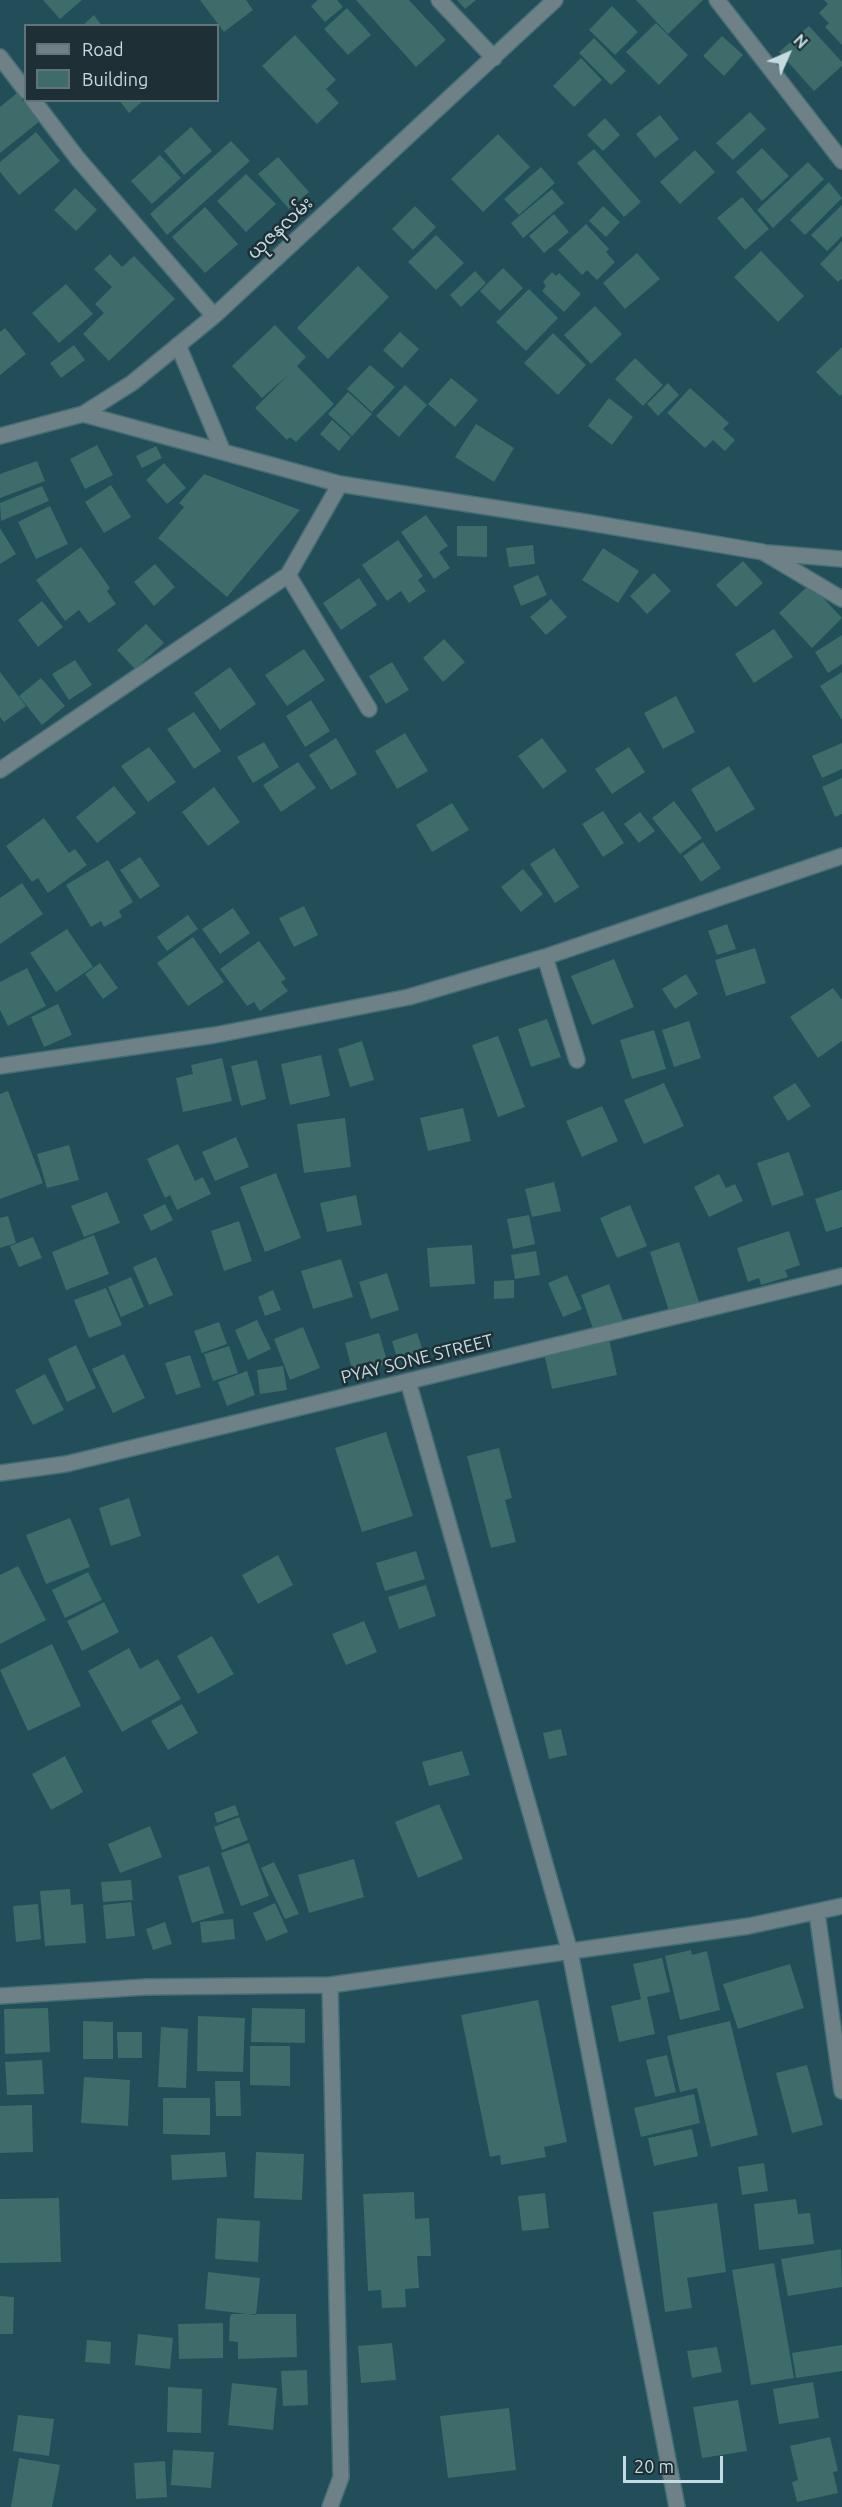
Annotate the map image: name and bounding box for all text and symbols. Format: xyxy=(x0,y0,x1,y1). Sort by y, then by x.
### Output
legend xyxy=(24,24,219,102)
north arrow xyxy=(758,24,818,84)
text: N xyxy=(790,31,811,52)
text: Road xyxy=(82,39,124,59)
text: Building xyxy=(82,69,148,89)
street label: ယုဇနလမ်း xyxy=(243,192,317,264)
street label: PYAY SONE STREET xyxy=(339,1330,495,1388)
scale bar xyxy=(626,2444,726,2482)
text: 20 m xyxy=(634,2456,674,2476)

